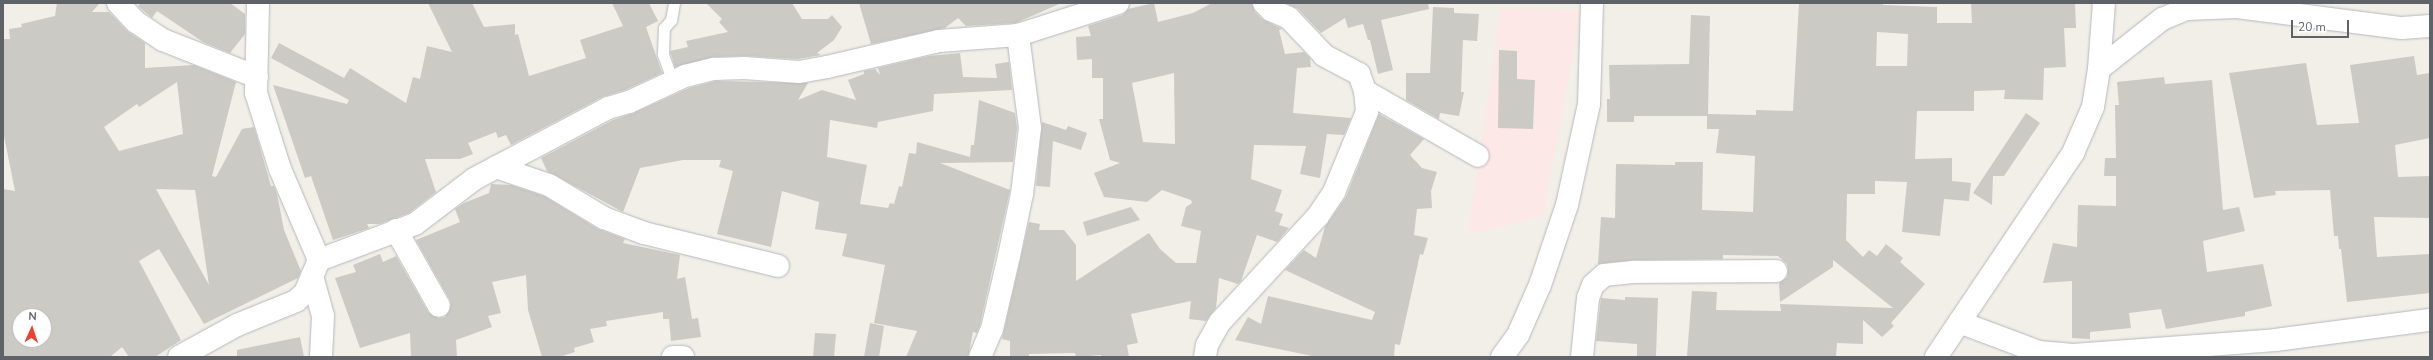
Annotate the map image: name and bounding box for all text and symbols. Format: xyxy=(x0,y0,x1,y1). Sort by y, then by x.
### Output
scale bar xyxy=(2293,12,2351,38)
text: 20 m xyxy=(2298,19,2326,35)
north arrow xyxy=(12,308,52,348)
text: N xyxy=(28,309,37,324)

